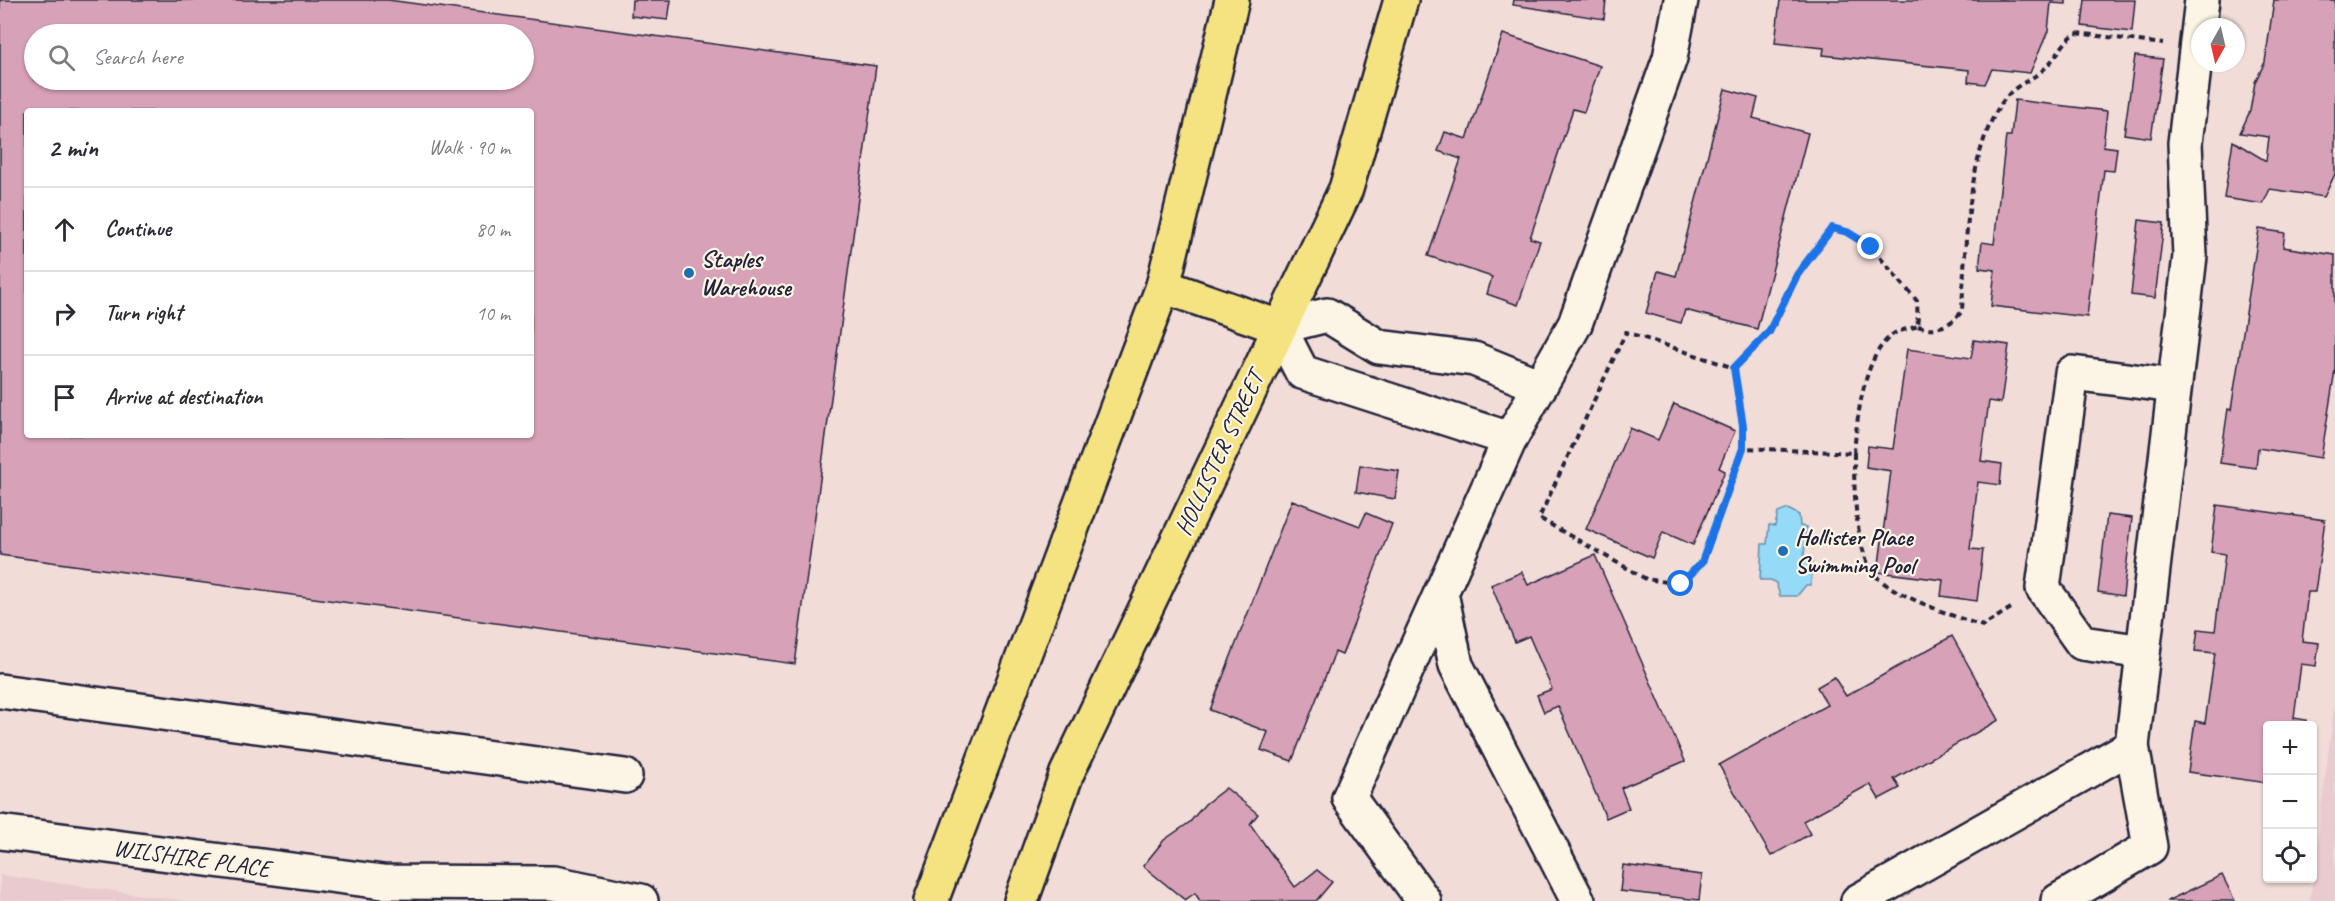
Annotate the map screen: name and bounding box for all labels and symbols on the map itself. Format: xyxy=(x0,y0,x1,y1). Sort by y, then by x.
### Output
north arrow xyxy=(2191,18,2245,72)
route end xyxy=(1857,233,1883,259)
place label: Staples Warehouse xyxy=(701,244,793,302)
marker: Staples Warehouse xyxy=(682,266,696,280)
street label: HOLLISTER STREET xyxy=(1168,361,1272,540)
place label: Hollister Place Swimming Pool xyxy=(1795,522,1919,580)
marker: Hollister Place Swimming Pool xyxy=(1776,544,1790,558)
route start xyxy=(1667,570,1693,596)
street label: WILSHIRE PLACE xyxy=(112,832,275,884)

